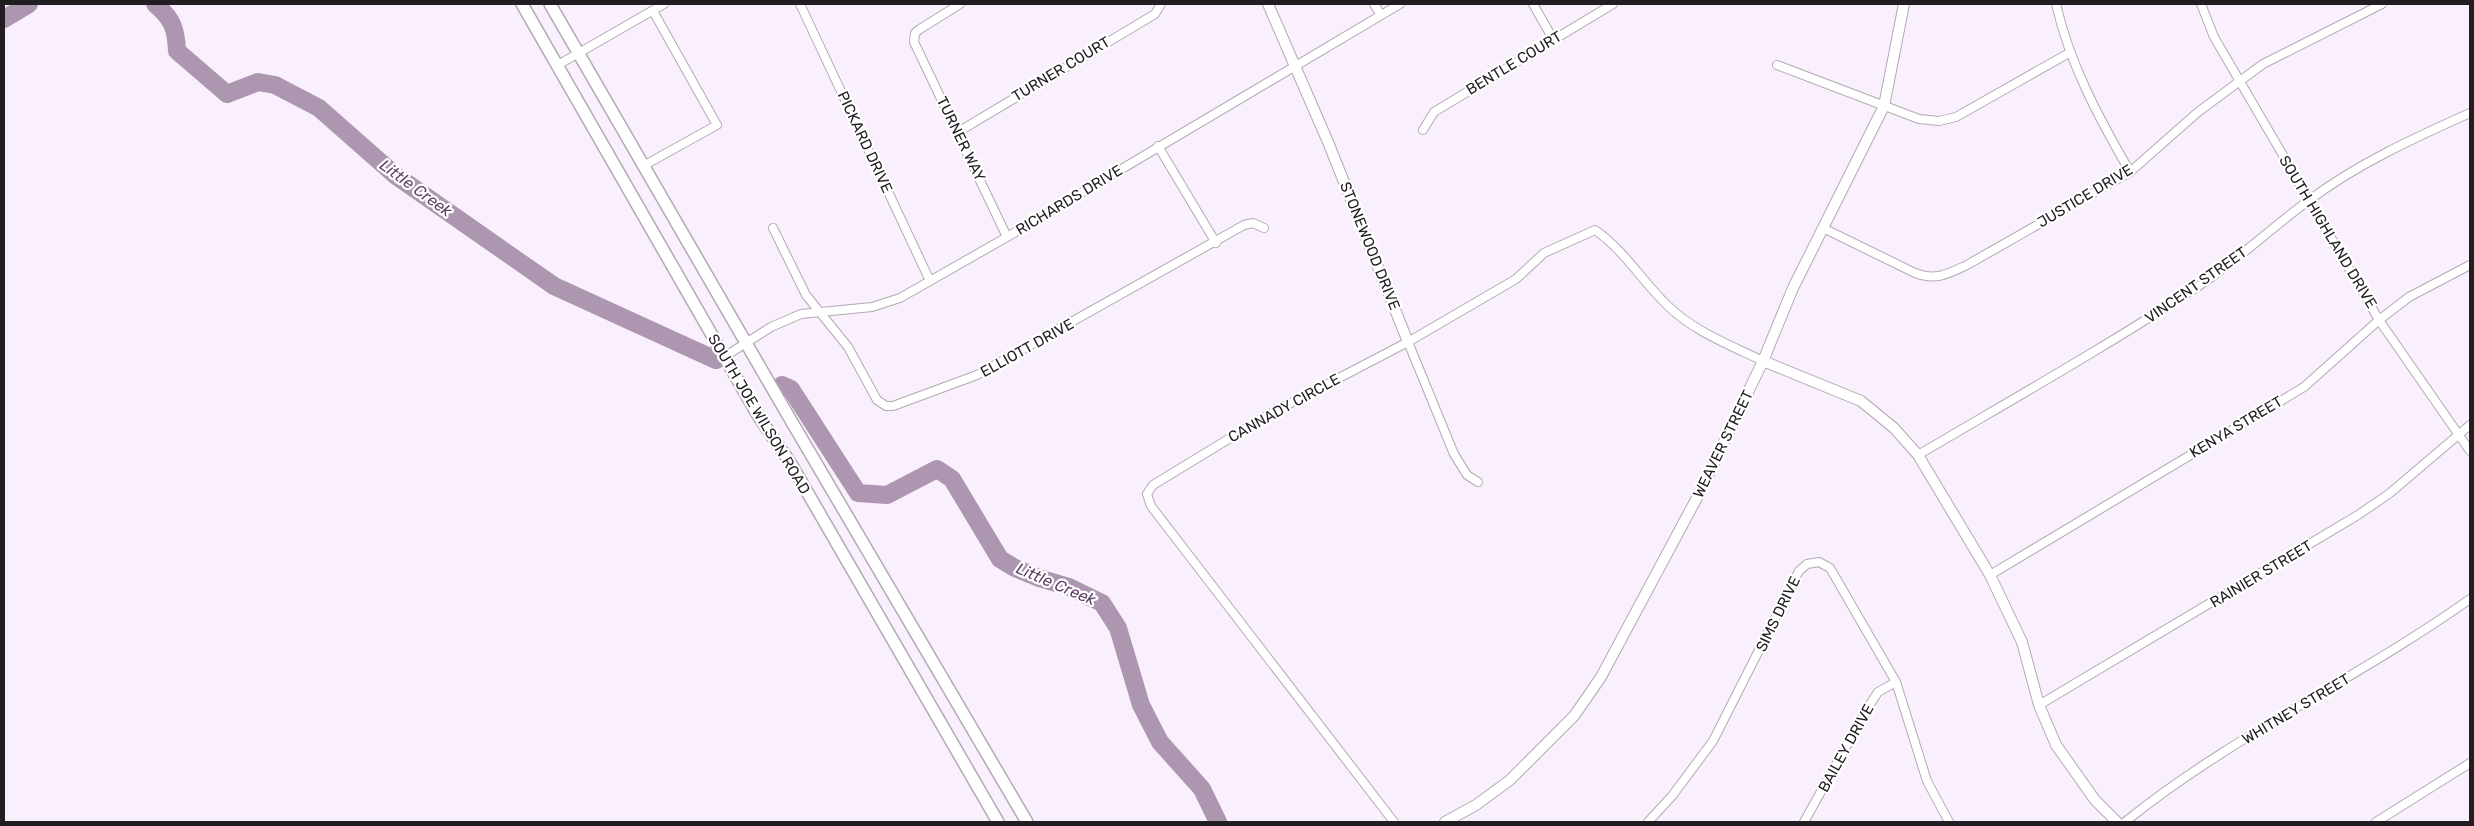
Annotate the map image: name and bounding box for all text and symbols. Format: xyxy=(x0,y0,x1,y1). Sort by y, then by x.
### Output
street label: BENTLE COURT xyxy=(1463,27,1565,99)
street label: TURNER COURT xyxy=(1009,33,1114,105)
street label: PICKARD DRIVE xyxy=(834,88,896,196)
street label: TURNER WAY xyxy=(933,94,989,185)
street label: SOUTH HIGHLAND DRIVE xyxy=(2275,152,2381,312)
water label: Little Creek xyxy=(376,155,456,221)
street label: JUSTICE DRIVE xyxy=(2034,160,2136,232)
street label: RICHARDS DRIVE xyxy=(1012,161,1126,239)
street label: STONEWOOD DRIVE xyxy=(1336,179,1404,313)
street label: VINCENT STREET xyxy=(2142,243,2251,327)
street label: ELLIOTT DRIVE xyxy=(977,315,1077,381)
street label: SOUTH JOE WILSON ROAD xyxy=(704,331,814,497)
street label: CANNADY CIRCLE xyxy=(1225,370,1343,446)
street label: WEAVER STREET xyxy=(1689,387,1757,501)
street label: KENYA STREET xyxy=(2186,392,2286,462)
street label: RAINIER STREET xyxy=(2207,536,2315,612)
water label: Little Creek xyxy=(1013,559,1099,610)
street label: SIMS DRIVE xyxy=(1752,573,1804,655)
street label: WHITNEY STREET xyxy=(2239,670,2353,748)
street label: BAILEY DRIVE xyxy=(1814,701,1878,795)

